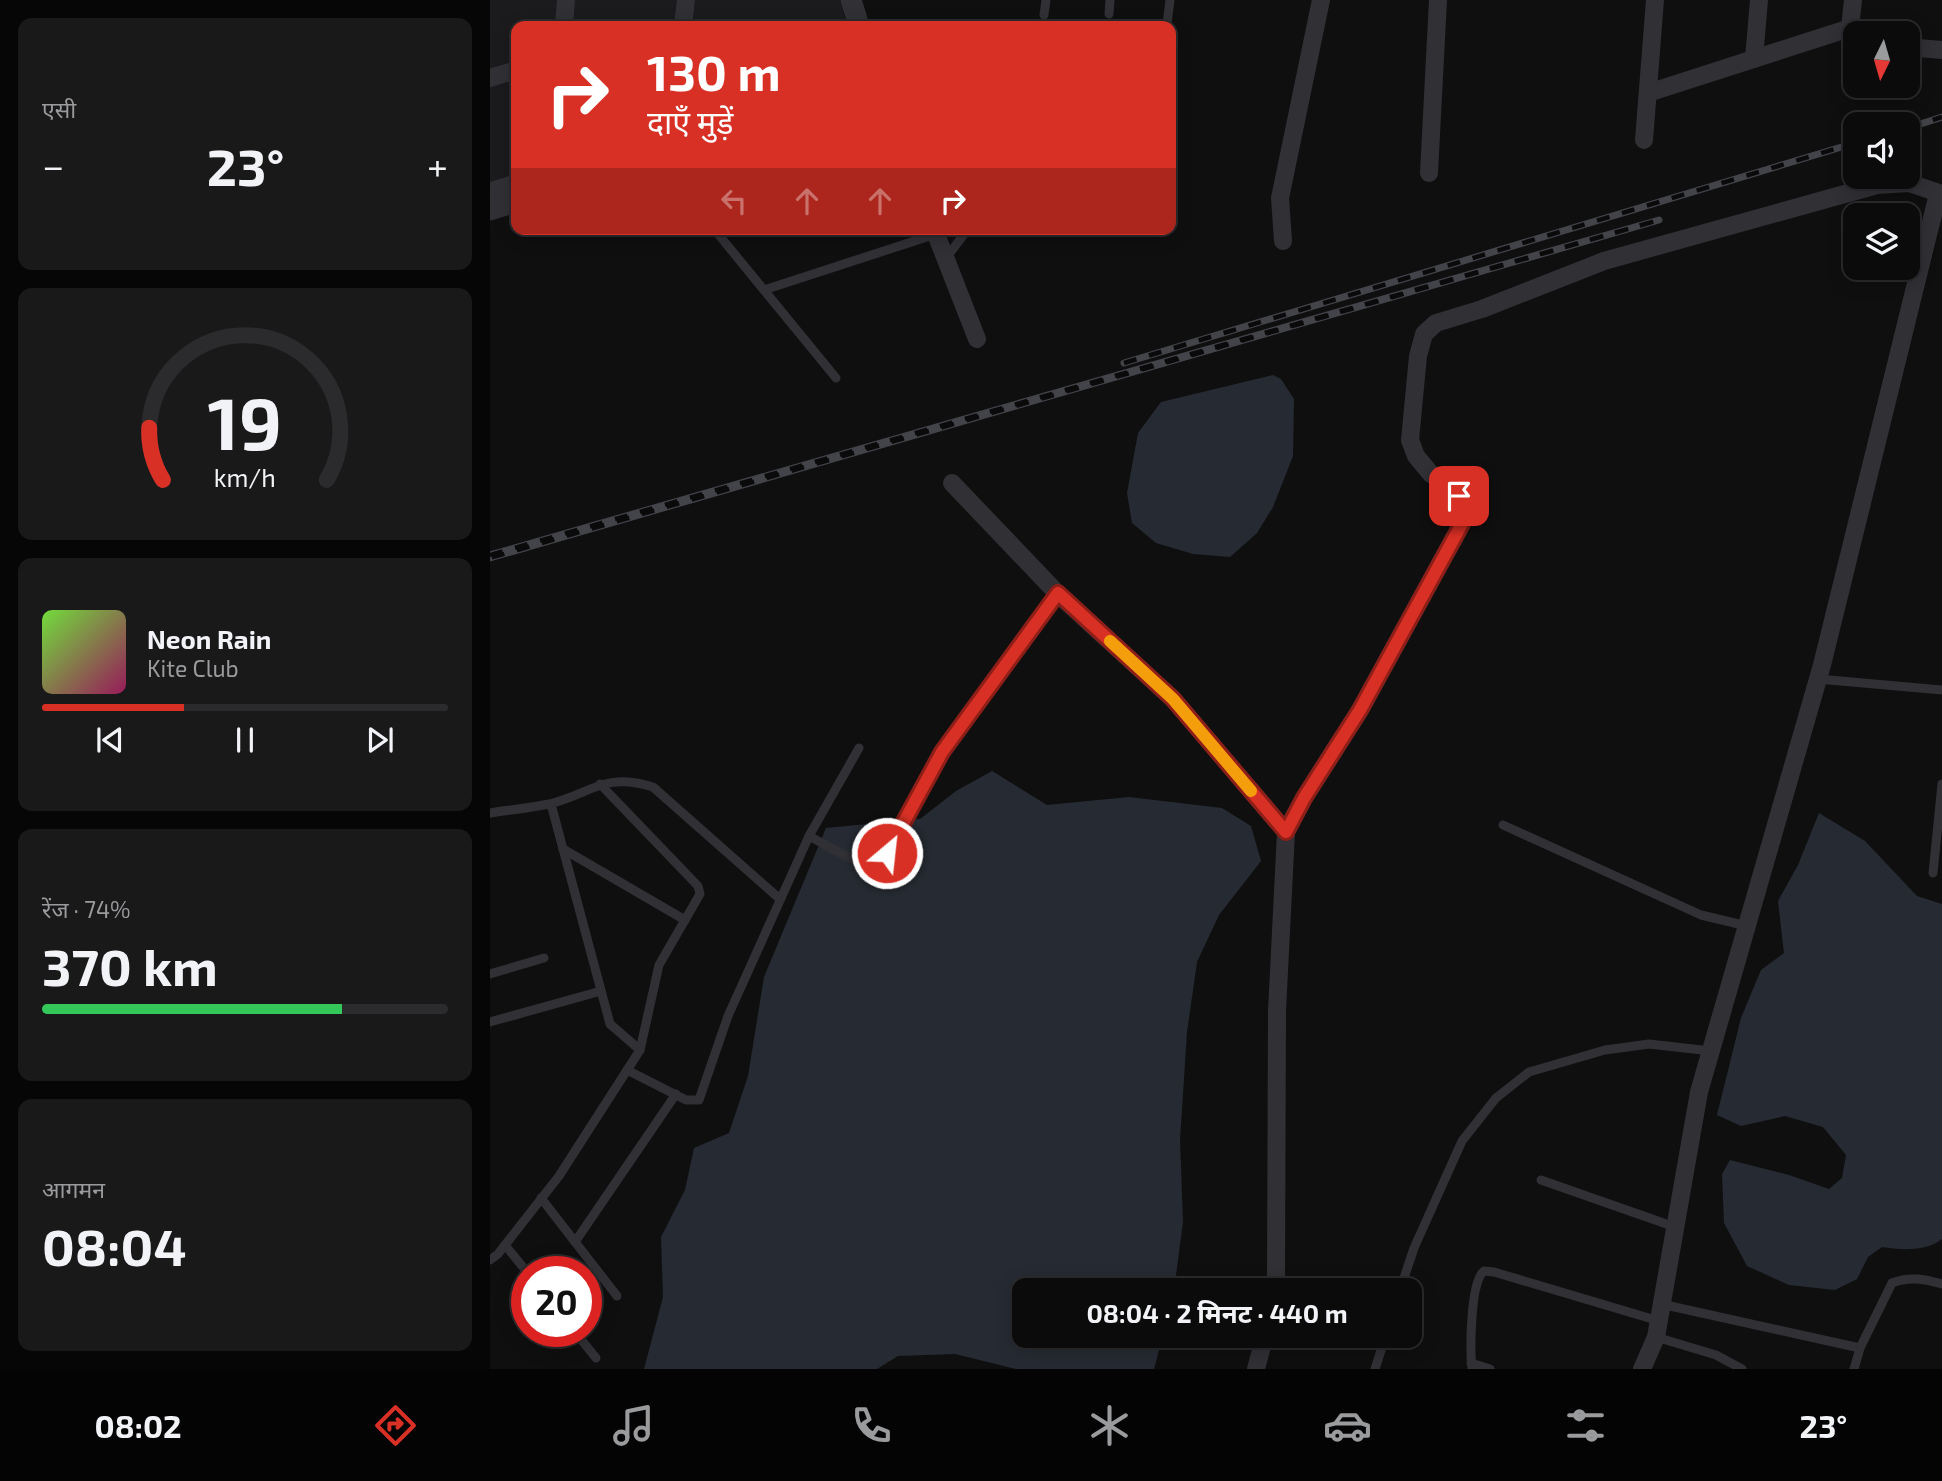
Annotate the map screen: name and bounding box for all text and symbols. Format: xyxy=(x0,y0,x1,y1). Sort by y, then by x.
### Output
north arrow xyxy=(1843,21,1920,98)
map controls xyxy=(1843,21,1920,280)
text: 130 m xyxy=(647,42,781,101)
icon: right xyxy=(532,49,623,140)
text: एसी xyxy=(42,95,76,123)
text: दाएँ मुड़ें xyxy=(647,102,733,140)
button: sound xyxy=(1843,112,1920,189)
text: 23° xyxy=(207,134,284,196)
text: − xyxy=(42,142,64,188)
text: + xyxy=(427,142,448,188)
icon: left xyxy=(715,182,753,220)
icon: ahead xyxy=(788,182,826,220)
icon: ahead xyxy=(861,182,899,220)
icon: right xyxy=(934,182,972,220)
button: layers xyxy=(1843,203,1920,280)
text: 19 xyxy=(208,378,282,466)
text: km/h xyxy=(214,462,276,492)
pin xyxy=(1429,466,1489,526)
icon: arrive xyxy=(1440,477,1478,515)
text: Neon Rain xyxy=(147,623,271,654)
text: Kite Club xyxy=(147,654,239,682)
icon: previous xyxy=(91,721,129,759)
icon: pause xyxy=(226,721,264,759)
icon: next xyxy=(361,721,399,759)
position arrow xyxy=(850,816,924,890)
text: रेंज · 74% xyxy=(42,895,131,923)
text: 370 km xyxy=(42,934,218,996)
text: आगमन xyxy=(42,1175,105,1203)
text: 08:04 xyxy=(42,1214,187,1276)
speed limit sign: 20 xyxy=(511,1256,602,1347)
text: 08:04 · 2 मिनट · 440 m xyxy=(1086,1297,1348,1328)
icon: directions xyxy=(371,1401,420,1450)
icon: music xyxy=(609,1401,658,1450)
icon: phone xyxy=(847,1401,896,1450)
icon: climate xyxy=(1085,1401,1134,1450)
icon: car xyxy=(1323,1401,1372,1450)
icon: filters xyxy=(1561,1401,1610,1450)
text: 08:02 xyxy=(95,1406,182,1444)
text: 23° xyxy=(1800,1406,1847,1444)

